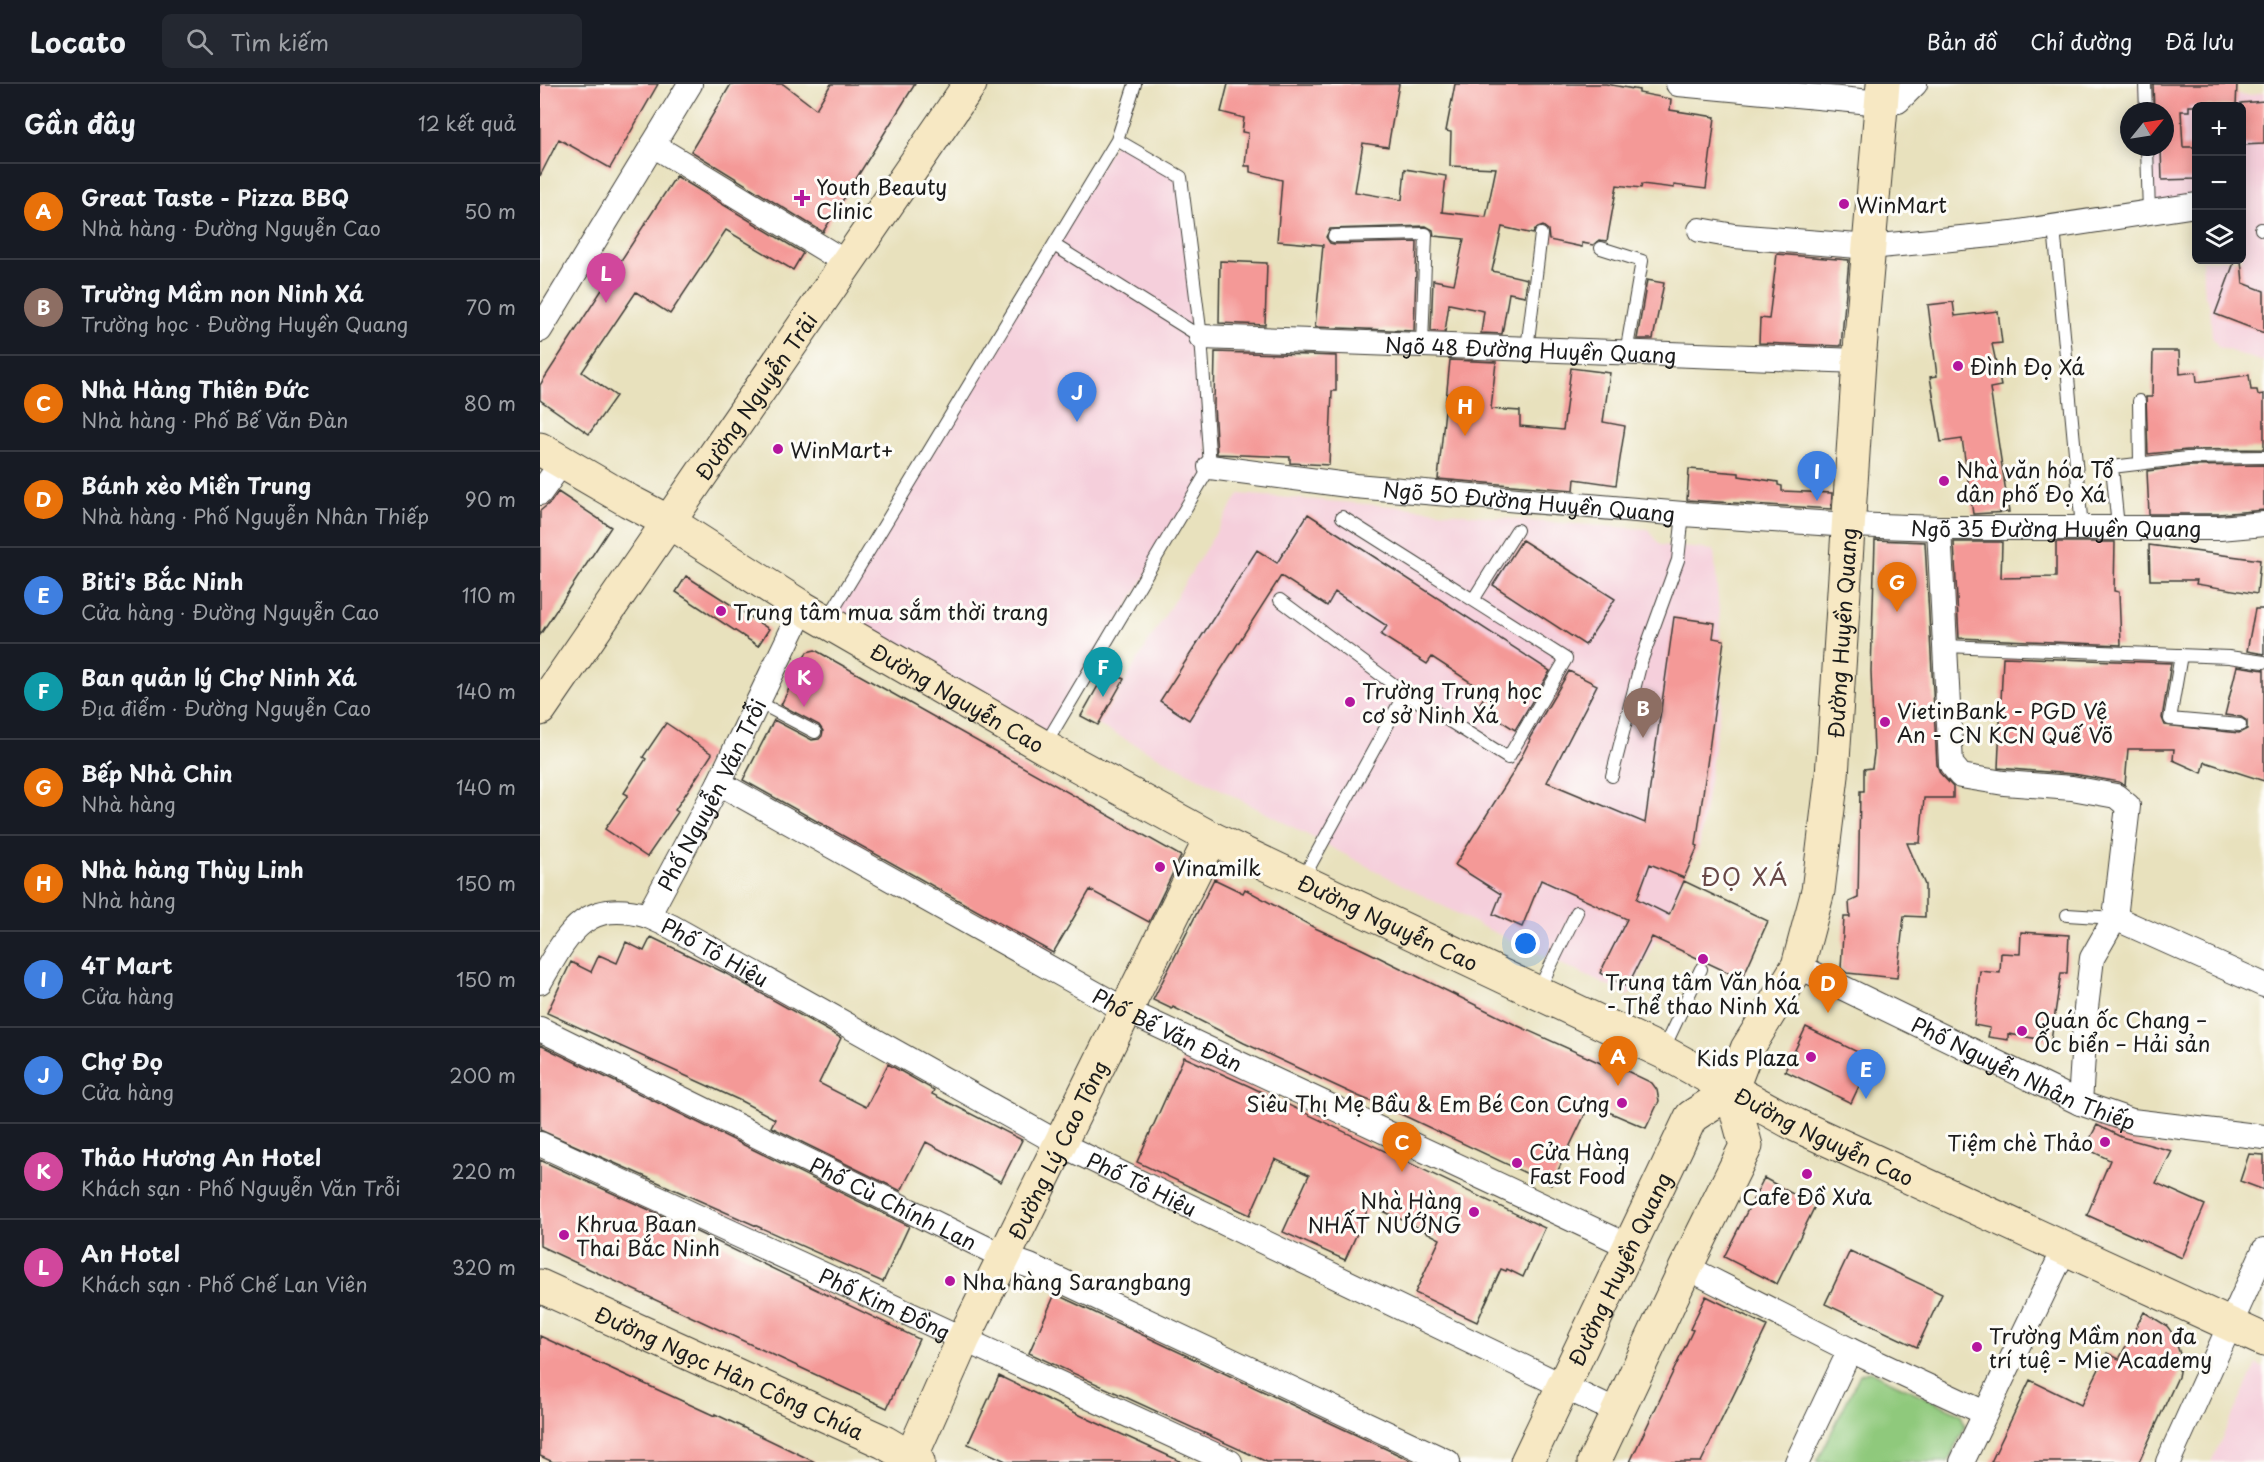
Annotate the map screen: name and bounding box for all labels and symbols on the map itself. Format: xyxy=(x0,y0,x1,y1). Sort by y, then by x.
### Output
north arrow xyxy=(2120,102,2174,156)
place label: Youth Beauty Clinic xyxy=(816,170,947,226)
place label: WinMart xyxy=(1856,188,1947,220)
marker: Youth Beauty Clinic xyxy=(793,189,811,207)
marker: WinMart xyxy=(1837,197,1851,211)
pin: L xyxy=(586,254,626,303)
street label: Đường Nguyễn Trãi xyxy=(686,306,824,486)
street label: Ngõ 48 Đường Huyền Quang xyxy=(1385,328,1677,370)
place label: Đình Đọ Xá xyxy=(1970,350,2085,382)
marker: Đình Đọ Xá xyxy=(1951,359,1965,373)
pin: J xyxy=(1058,372,1096,422)
pin: H xyxy=(1446,386,1484,436)
place label: WinMart+ xyxy=(790,433,894,465)
marker: WinMart+ xyxy=(771,442,785,456)
pin: I xyxy=(1798,452,1836,501)
place label: Nhà văn hóa Tổ dân phố Đọ Xá xyxy=(1956,453,2114,509)
street label: Ngõ 50 Đường Huyền Quang xyxy=(1382,472,1676,529)
marker: Nhà văn hóa Tổ dân phố Đọ Xá xyxy=(1937,474,1951,488)
street label: Ngõ 35 Đường Huyền Quang xyxy=(1910,511,2201,544)
street label: Đường Huyền Quang xyxy=(1818,526,1864,739)
pin: G xyxy=(1878,562,1916,612)
place label: Trung tâm mua sắm thời trang xyxy=(733,595,1048,627)
marker: Trung tâm mua sắm thời trang xyxy=(714,604,728,618)
street label: Đường Nguyễn Cao xyxy=(865,634,1051,760)
pin: F xyxy=(1084,648,1122,697)
pin: K xyxy=(784,658,824,707)
place label: Trường Trung học cơ sở Ninh Xá xyxy=(1362,674,1542,730)
pin: B xyxy=(1624,688,1662,738)
street label: Phố Nguyễn Văn Trỗi xyxy=(648,693,773,896)
place label: VietinBank - PGD Vệ An - CN KCN Quế Võ xyxy=(1897,694,2113,750)
marker: Trường Trung học cơ sở Ninh Xá xyxy=(1343,695,1357,709)
marker: VietinBank - PGD Vệ An - CN KCN Quế Võ xyxy=(1878,715,1892,729)
place label: Vinamilk xyxy=(1172,851,1261,883)
district label: ĐỌ XÁ xyxy=(1701,858,1789,894)
marker: Vinamilk xyxy=(1153,860,1167,874)
street label: Đường Nguyễn Cao xyxy=(1293,865,1484,978)
street label: Phố Tô Hiệu xyxy=(657,908,775,994)
your location xyxy=(1511,929,1540,958)
marker: Trung tâm Văn hóa - Thể thao Ninh Xá xyxy=(1696,952,1710,966)
pin: D xyxy=(1808,964,1848,1013)
place label: Trung tâm Văn hóa - Thể thao Ninh Xá xyxy=(1605,965,1801,1021)
street label: Phố Bế Văn Đàn xyxy=(1087,979,1248,1079)
place label: Quán ốc Chang – Ốc biển – Hải sản xyxy=(2034,1003,2210,1059)
street label: Phố Nguyễn Nhân Thiếp xyxy=(1906,1008,2140,1137)
marker: Quán ốc Chang – Ốc biển – Hải sản xyxy=(2015,1024,2029,1038)
pin: A xyxy=(1598,1036,1638,1086)
place label: Kids Plaza xyxy=(1696,1041,1800,1073)
marker: Kids Plaza xyxy=(1804,1050,1818,1064)
pin: E xyxy=(1846,1050,1886,1099)
street label: Đường Lý Cao Tông xyxy=(999,1054,1115,1245)
street label: Đường Nguyễn Cao xyxy=(1729,1078,1919,1193)
place label: Siêu Thị Mẹ Bầu & Em Bé Con Cưng xyxy=(1247,1087,1610,1119)
marker: Siêu Thị Mẹ Bầu & Em Bé Con Cưng xyxy=(1615,1096,1629,1110)
pin: C xyxy=(1382,1122,1422,1172)
place label: Tiệm chè Thảo xyxy=(1947,1126,2093,1158)
place label: Cửa Hàng Fast Food xyxy=(1529,1135,1630,1191)
marker: Tiệm chè Thảo xyxy=(2098,1135,2112,1149)
street label: Phố Tô Hiệu xyxy=(1082,1143,1202,1224)
street label: Phố Cù Chính Lan xyxy=(805,1148,983,1257)
marker: Cửa Hàng Fast Food xyxy=(1510,1156,1524,1170)
street label: Đường Huyền Quang xyxy=(1559,1166,1679,1371)
marker: Cafe Đồ Xưa xyxy=(1800,1167,1814,1181)
place label: Cafe Đồ Xưa xyxy=(1742,1180,1872,1212)
place label: Nhà Hàng NHẤT NƯỚNG xyxy=(1308,1184,1462,1240)
marker: Nhà Hàng NHẤT NƯỚNG xyxy=(1467,1205,1481,1219)
place label: Khrua Baan Thai Bắc Ninh xyxy=(576,1207,720,1263)
marker: Khrua Baan Thai Bắc Ninh xyxy=(557,1228,571,1242)
street label: Phố Kim Đồng xyxy=(814,1259,956,1347)
place label: Nha hàng Sarangbang xyxy=(962,1265,1191,1297)
marker: Nha hàng Sarangbang xyxy=(943,1274,957,1288)
street label: Đường Ngọc Hân Công Chúa xyxy=(590,1297,869,1447)
place label: Trường Mầm non đa trí tuệ - Mie Academy xyxy=(1989,1319,2212,1375)
marker: Trường Mầm non đa trí tuệ - Mie Academy xyxy=(1970,1340,1984,1354)

